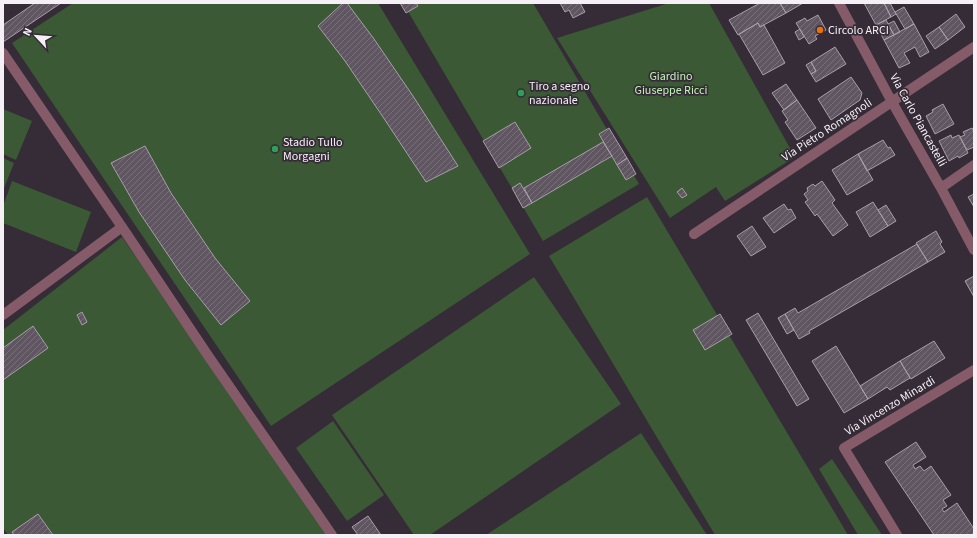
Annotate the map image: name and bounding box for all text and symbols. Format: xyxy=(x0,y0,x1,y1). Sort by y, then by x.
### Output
north arrow xyxy=(16,16,56,56)
place label: Circolo ARCI xyxy=(828,22,889,39)
text: N xyxy=(19,25,36,38)
marker: Circolo ARCI xyxy=(815,25,825,35)
park label: Giardino Giuseppe Ricci xyxy=(635,68,708,99)
street label: Via Carlo Piancastelli xyxy=(885,70,951,170)
place label: Tiro a segno nazionale xyxy=(529,78,590,109)
marker: Tiro a segno nazionale xyxy=(516,88,526,98)
street label: Via Pietro Romagnoli xyxy=(779,94,875,166)
place label: Stadio Tullo Morgagni xyxy=(283,134,343,165)
marker: Stadio Tullo Morgagni xyxy=(270,144,280,154)
street label: Via Vincenzo Minardi xyxy=(842,372,938,440)

